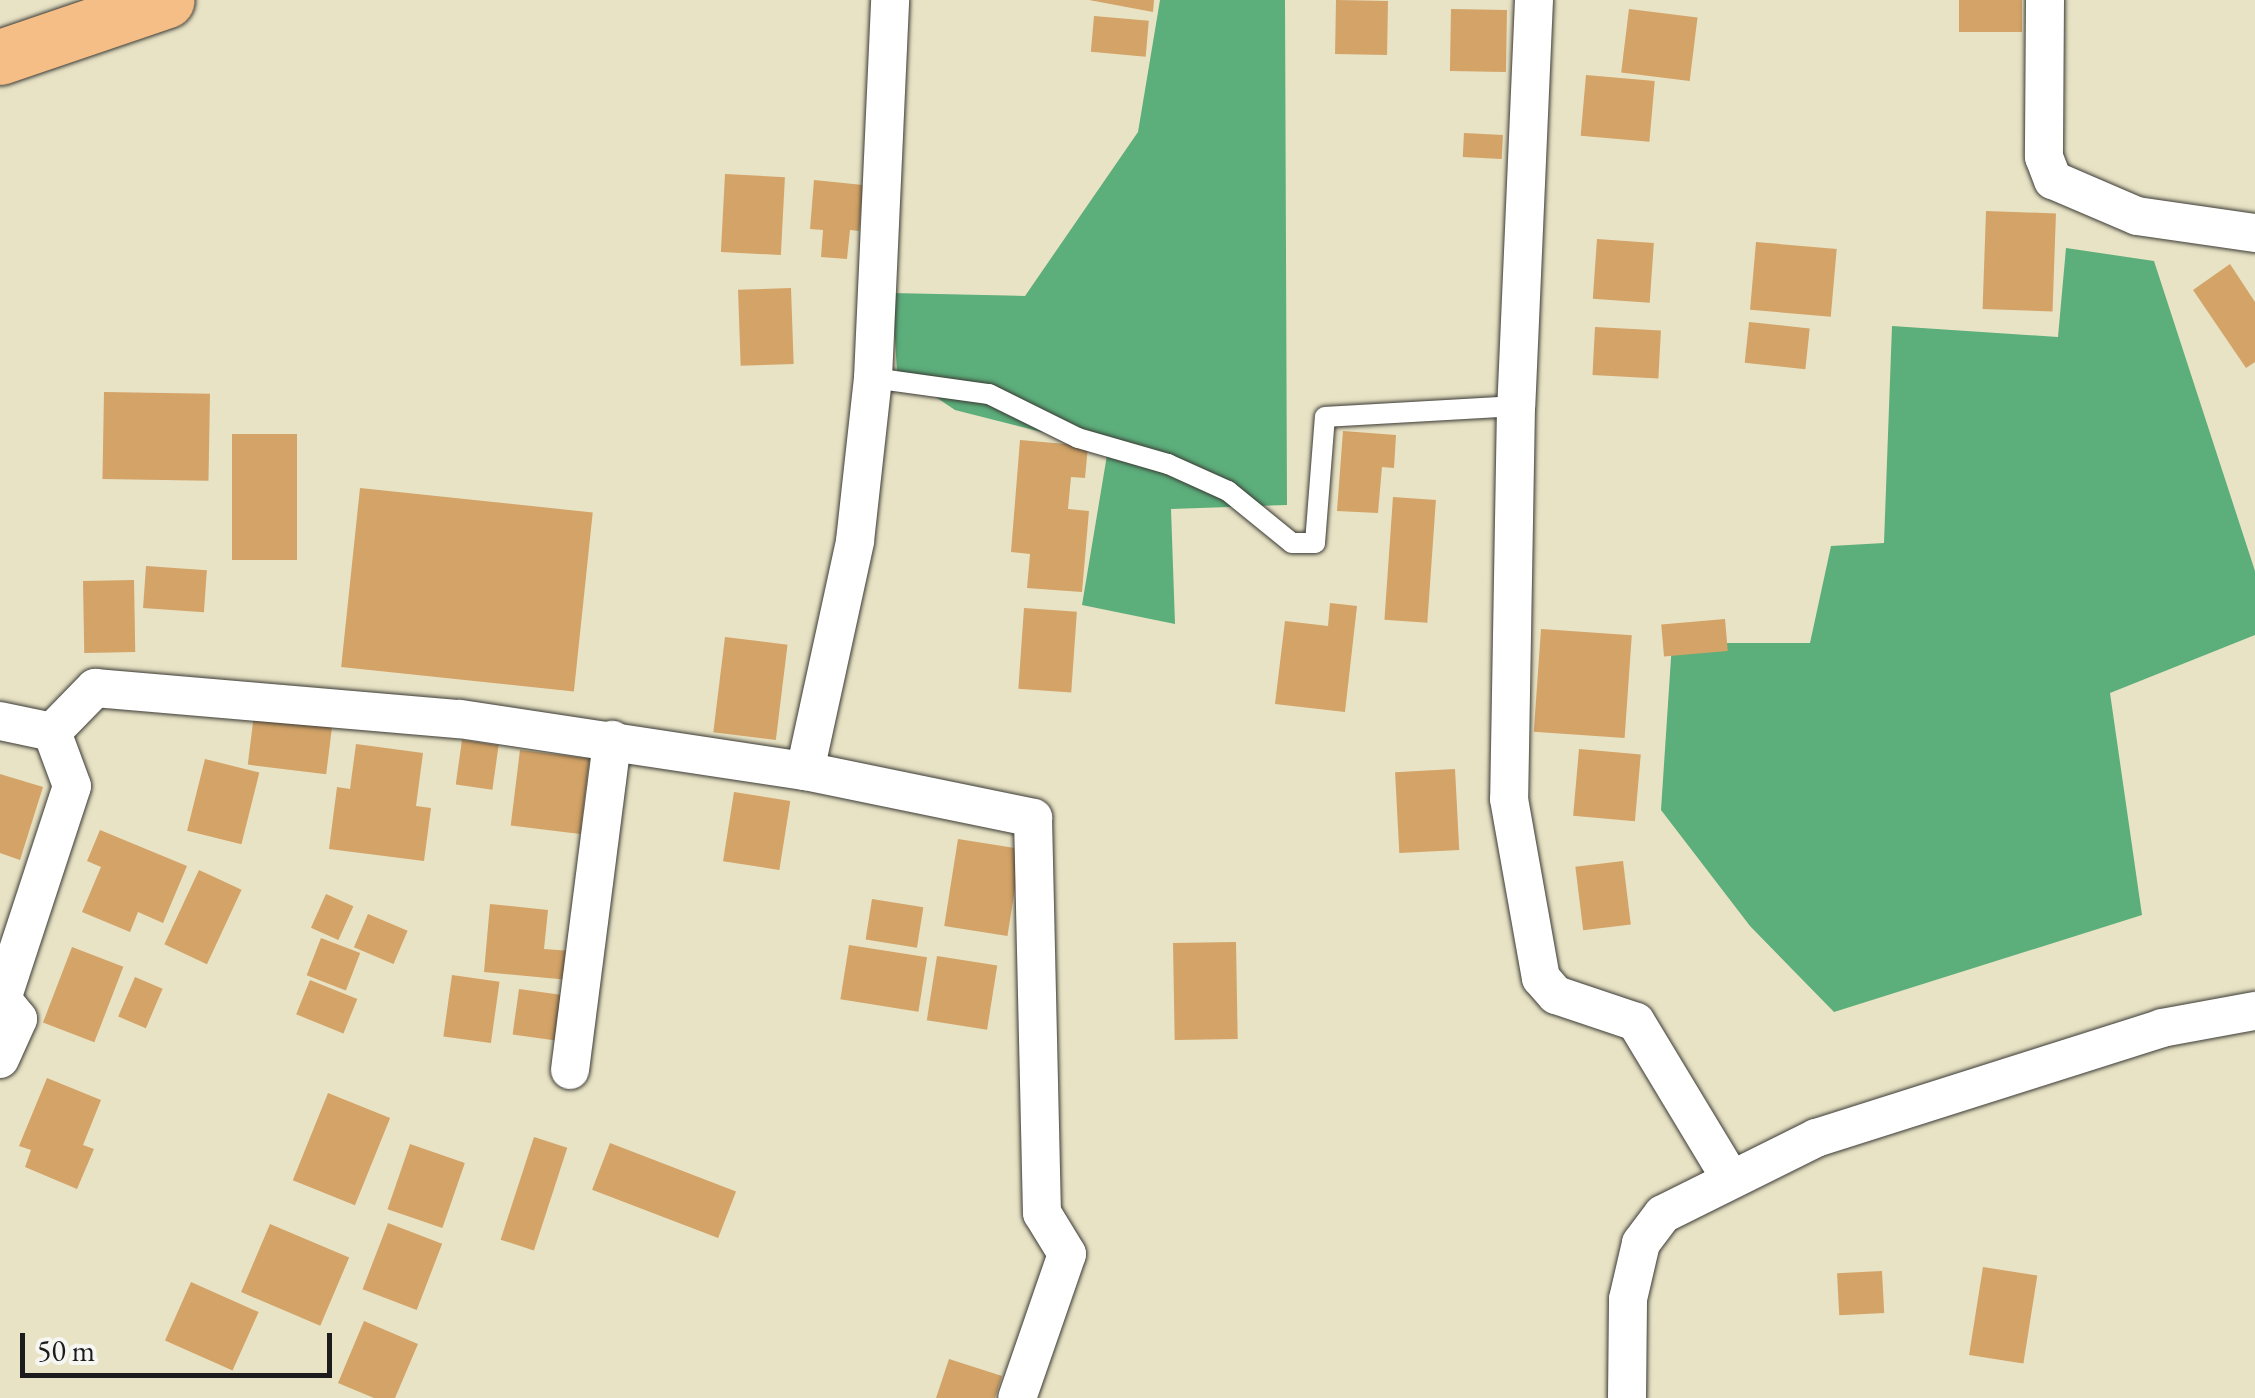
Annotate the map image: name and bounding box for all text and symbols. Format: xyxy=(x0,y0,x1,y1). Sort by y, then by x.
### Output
scale bar xyxy=(25,1313,338,1375)
text: 50 m xyxy=(37,1331,95,1370)

